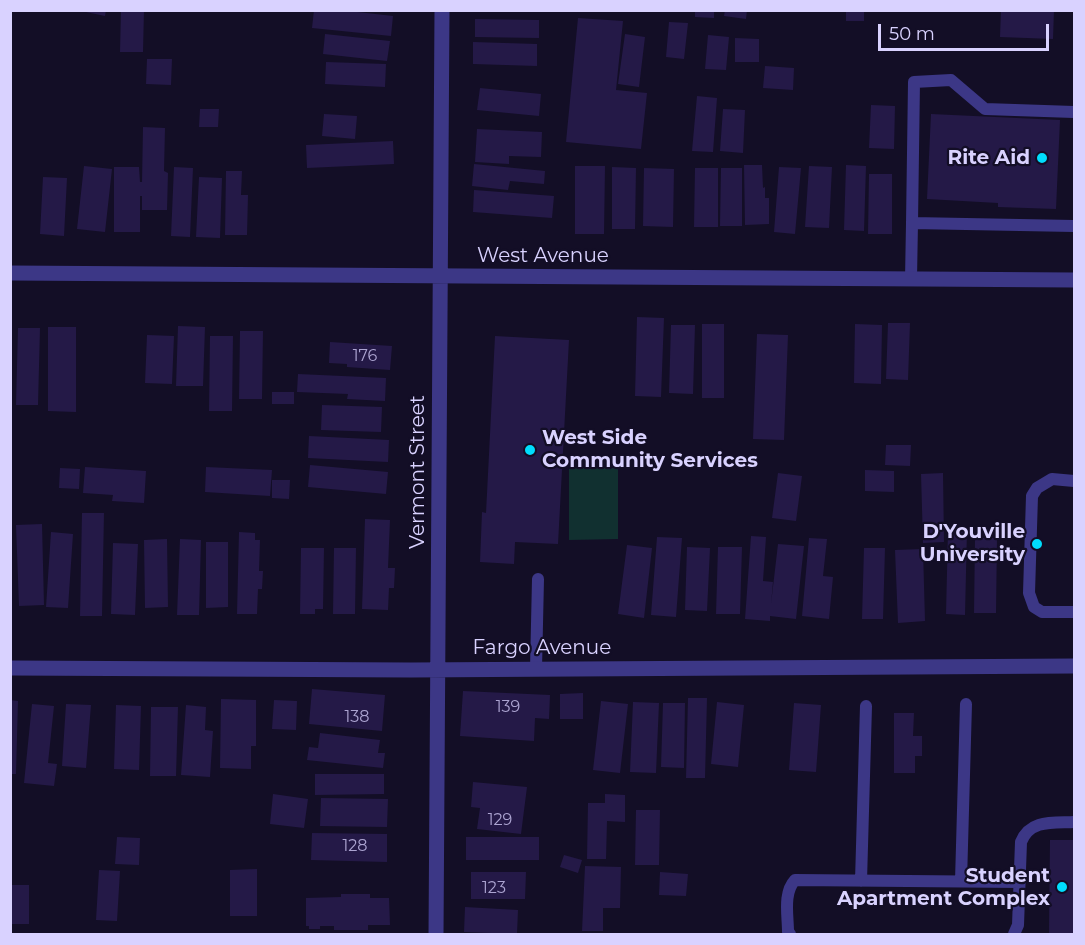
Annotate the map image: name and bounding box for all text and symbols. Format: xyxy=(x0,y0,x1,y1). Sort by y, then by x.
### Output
scale bar xyxy=(881,12,1052,50)
text: 50 m xyxy=(889,23,935,45)
place label: Rite Aid xyxy=(947,146,1030,170)
marker: Rite Aid xyxy=(1035,151,1049,165)
street label: West Avenue xyxy=(477,244,609,268)
house number: 176 xyxy=(353,346,377,366)
street label: Vermont Street xyxy=(406,395,430,549)
place label: West Side Community Services xyxy=(542,426,758,473)
marker: West Side Community Services xyxy=(523,443,537,457)
place label: D'Youville University xyxy=(920,520,1025,567)
marker: D'Youville University xyxy=(1030,537,1044,551)
street label: Fargo Avenue xyxy=(473,636,611,660)
house number: 139 xyxy=(496,697,520,717)
house number: 138 xyxy=(344,707,370,727)
house number: 129 xyxy=(488,810,512,830)
house number: 128 xyxy=(342,836,368,856)
place label: Student Apartment Complex xyxy=(837,864,1050,911)
house number: 123 xyxy=(482,878,506,898)
marker: Student Apartment Complex xyxy=(1055,880,1069,894)

